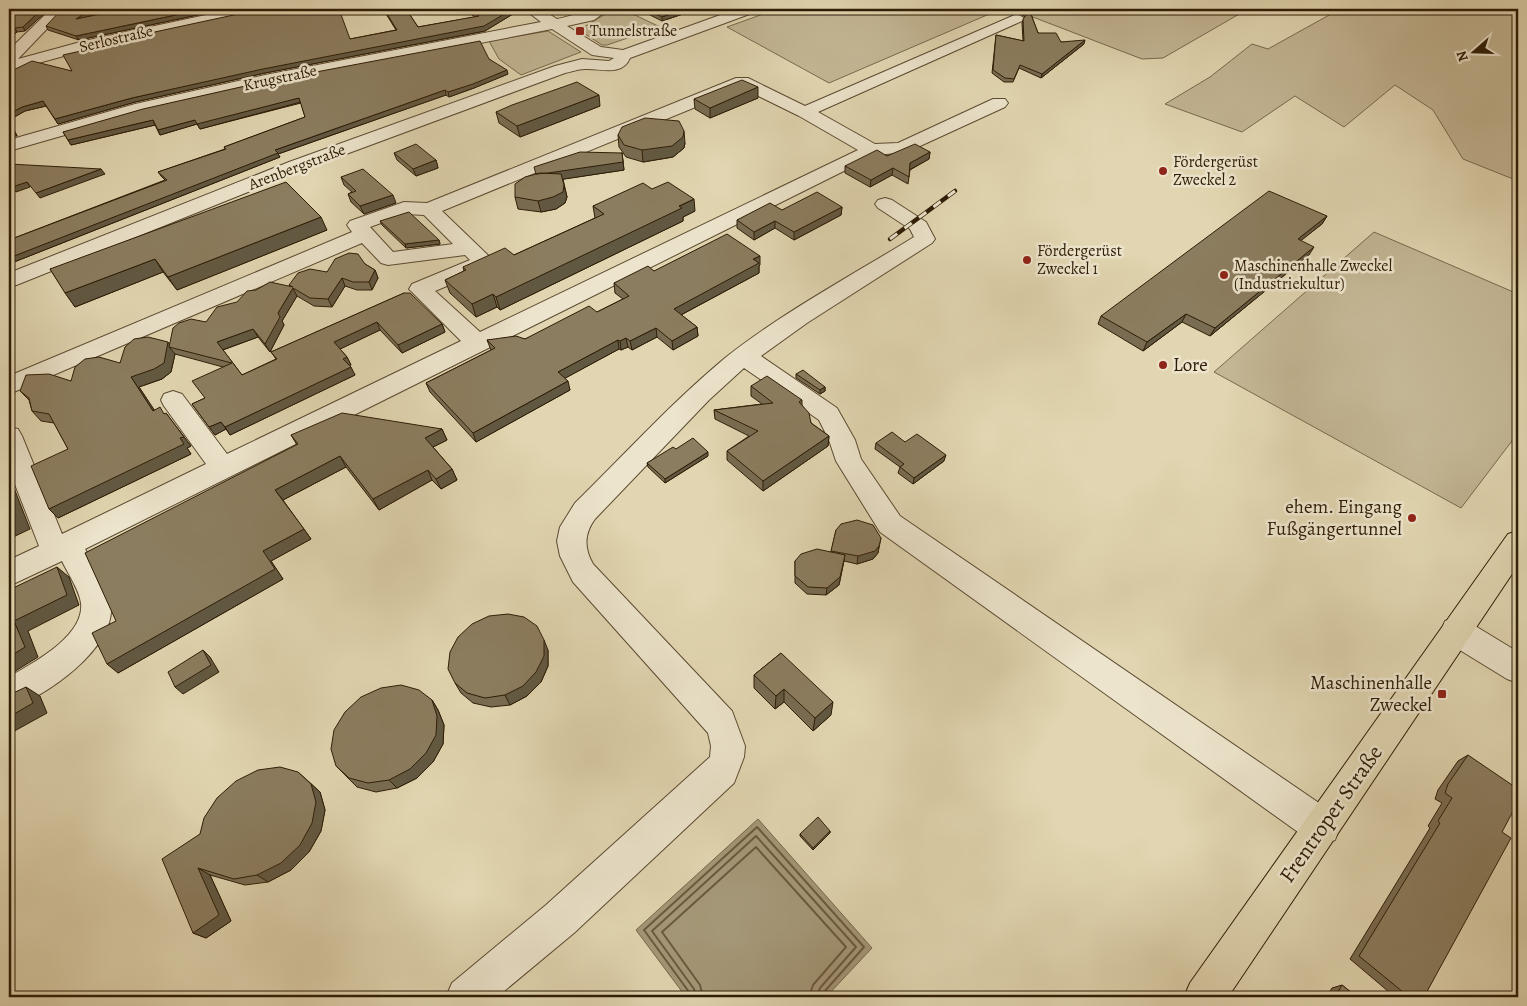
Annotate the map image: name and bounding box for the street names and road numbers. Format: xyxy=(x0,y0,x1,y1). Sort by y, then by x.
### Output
street label: Serlostraße xyxy=(77,20,155,58)
street label: Krugstraße xyxy=(241,59,319,97)
street label: Arenbergstraße xyxy=(244,138,349,196)
street label: Frentroper Straße xyxy=(1272,739,1390,889)

